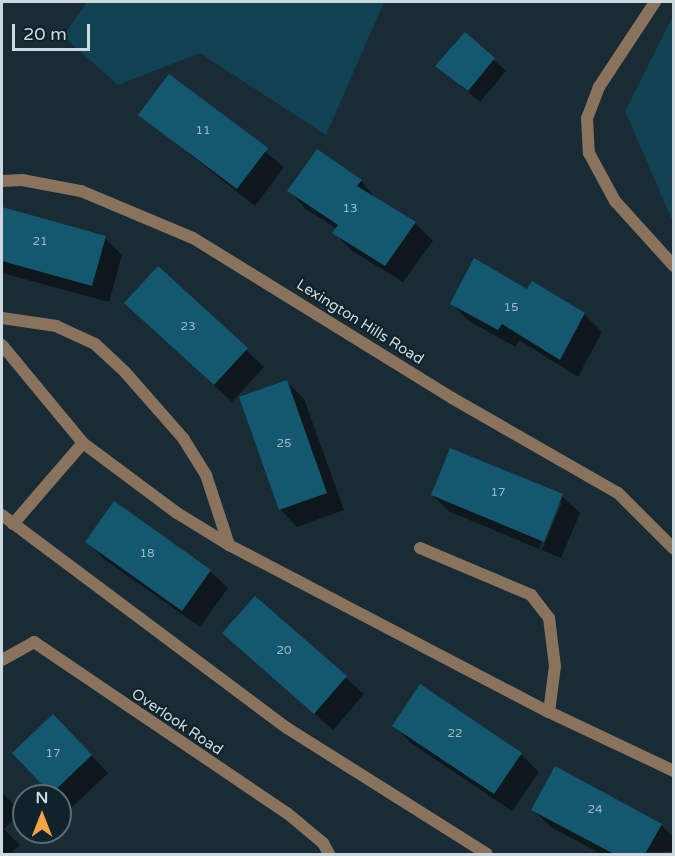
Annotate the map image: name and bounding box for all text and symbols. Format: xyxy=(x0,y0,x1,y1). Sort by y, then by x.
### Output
scale bar xyxy=(15,12,93,50)
text: 20 m xyxy=(23,23,67,45)
house number: 11 xyxy=(195,124,211,138)
house number: 13 xyxy=(342,202,358,216)
house number: 21 xyxy=(32,235,48,249)
street label: Lexington Hills Road xyxy=(293,276,427,368)
house number: 15 xyxy=(503,301,519,315)
house number: 23 xyxy=(180,320,196,334)
house number: 25 xyxy=(276,437,292,451)
house number: 17 xyxy=(490,486,506,500)
house number: 18 xyxy=(139,547,155,561)
house number: 20 xyxy=(276,644,292,658)
street label: Overlook Road xyxy=(128,685,226,759)
house number: 22 xyxy=(447,727,463,741)
house number: 17 xyxy=(45,747,61,761)
north arrow xyxy=(12,784,72,844)
text: N xyxy=(36,788,48,808)
house number: 24 xyxy=(587,803,603,817)

